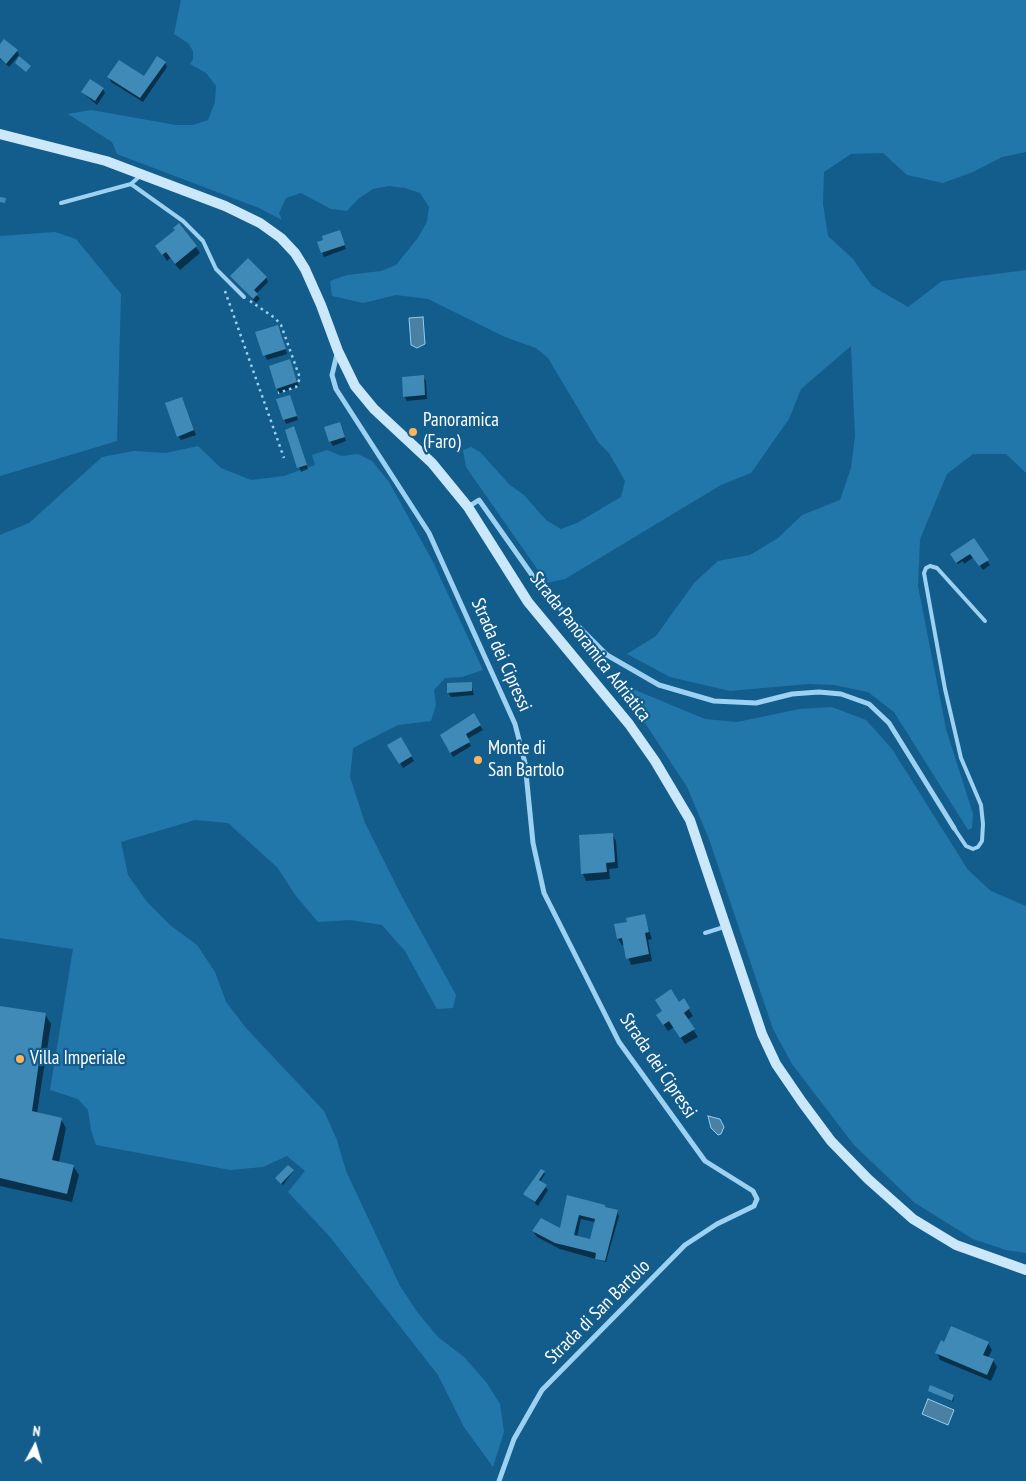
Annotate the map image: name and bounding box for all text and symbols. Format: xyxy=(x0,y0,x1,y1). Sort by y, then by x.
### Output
place label: Panoramica (Faro) xyxy=(423,410,499,454)
marker: Panoramica (Faro) xyxy=(407,426,419,438)
street label: Strada Panoramica Adriatica xyxy=(524,568,656,726)
street label: Strada dei Cipressi xyxy=(466,595,536,715)
place label: Monte di San Bartolo xyxy=(488,738,564,782)
marker: Monte di San Bartolo xyxy=(472,754,484,766)
street label: Strada dei Cipressi xyxy=(615,1009,701,1123)
place label: Villa Imperiale xyxy=(30,1048,126,1070)
marker: Villa Imperiale xyxy=(14,1053,26,1065)
street label: Strada di San Bartolo xyxy=(541,1255,655,1369)
north arrow xyxy=(10,1421,60,1471)
text: N xyxy=(32,1422,41,1440)

